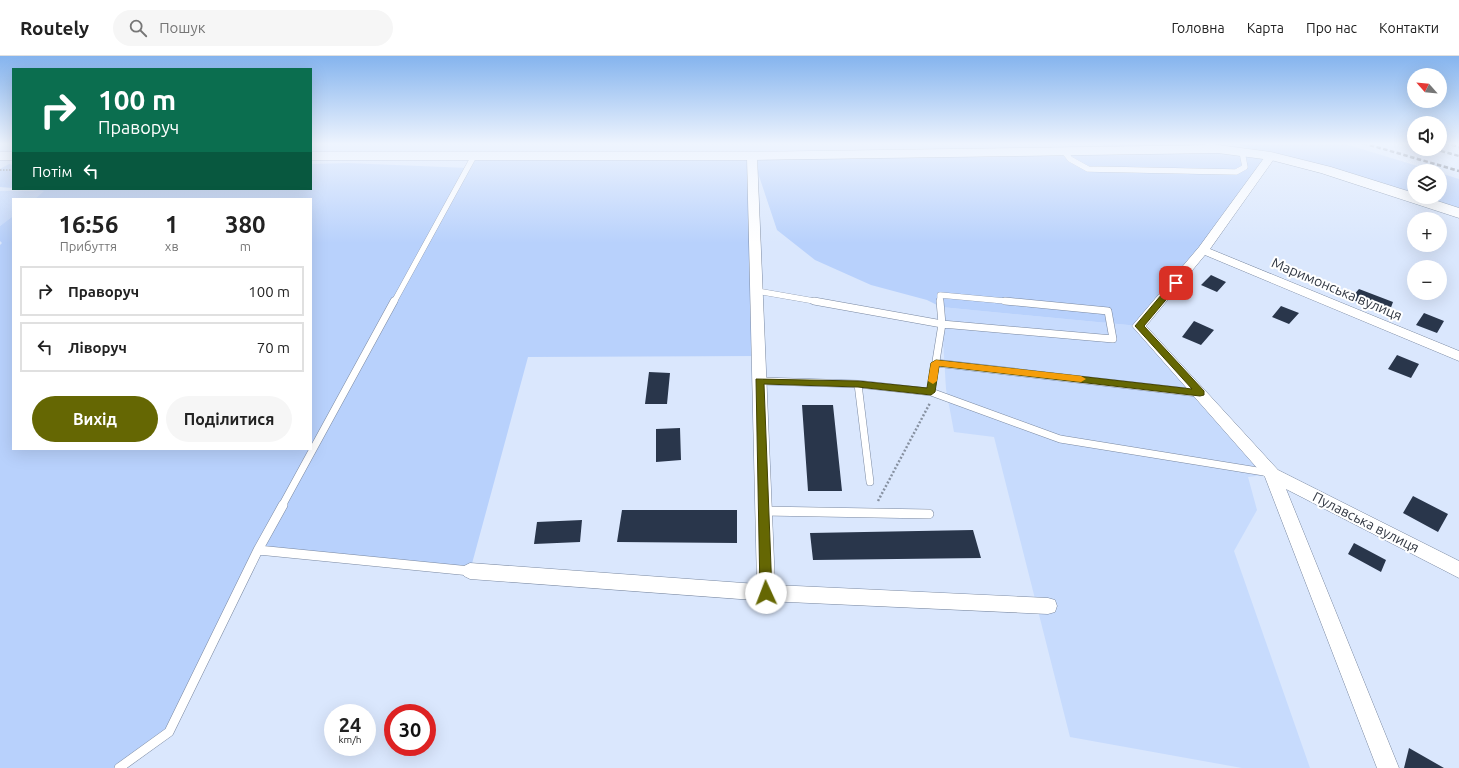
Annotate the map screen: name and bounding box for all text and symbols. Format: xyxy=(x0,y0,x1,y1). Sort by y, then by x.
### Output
search box xyxy=(113,10,393,46)
text: Routely xyxy=(20,17,89,39)
icon: search xyxy=(127,17,149,39)
text: Пошук xyxy=(159,19,205,36)
text: Головна xyxy=(1171,20,1225,36)
text: Карта xyxy=(1247,20,1284,36)
text: Про нас xyxy=(1306,20,1357,36)
text: Контакти xyxy=(1379,20,1439,36)
north arrow xyxy=(1407,68,1447,108)
map controls xyxy=(1407,68,1447,300)
icon: right xyxy=(32,84,84,136)
text: 100 m xyxy=(98,84,176,115)
button: sound xyxy=(1407,116,1447,156)
text: Праворуч xyxy=(98,117,179,137)
icon: left xyxy=(80,160,102,182)
text: Потім xyxy=(32,163,72,180)
button: layers xyxy=(1407,164,1447,204)
text: 16:56 xyxy=(58,211,118,238)
text: 1 xyxy=(165,211,178,238)
text: 380 xyxy=(225,211,266,238)
button: + xyxy=(1407,212,1447,252)
text: Прибуття xyxy=(60,239,117,253)
text: хв xyxy=(165,239,179,253)
text: m xyxy=(240,239,251,253)
street label: Маримонська вулиця xyxy=(1269,254,1405,324)
button: − xyxy=(1407,260,1447,300)
pin xyxy=(1159,266,1193,300)
icon: arrive xyxy=(1165,272,1187,294)
icon: right xyxy=(34,280,56,302)
text: Праворуч xyxy=(68,283,139,300)
text: 100 m xyxy=(248,283,290,300)
icon: left xyxy=(34,336,56,358)
text: Ліворуч xyxy=(68,339,127,356)
text: 70 m xyxy=(257,339,290,356)
button: Вихід xyxy=(32,396,158,442)
button: Поділитися xyxy=(166,396,292,442)
street label: Пулавська вулиця xyxy=(1310,488,1422,556)
position arrow xyxy=(745,572,787,614)
speed limit sign: 30 xyxy=(384,704,436,756)
text: 24 xyxy=(339,713,361,736)
text: km/h xyxy=(338,734,362,745)

